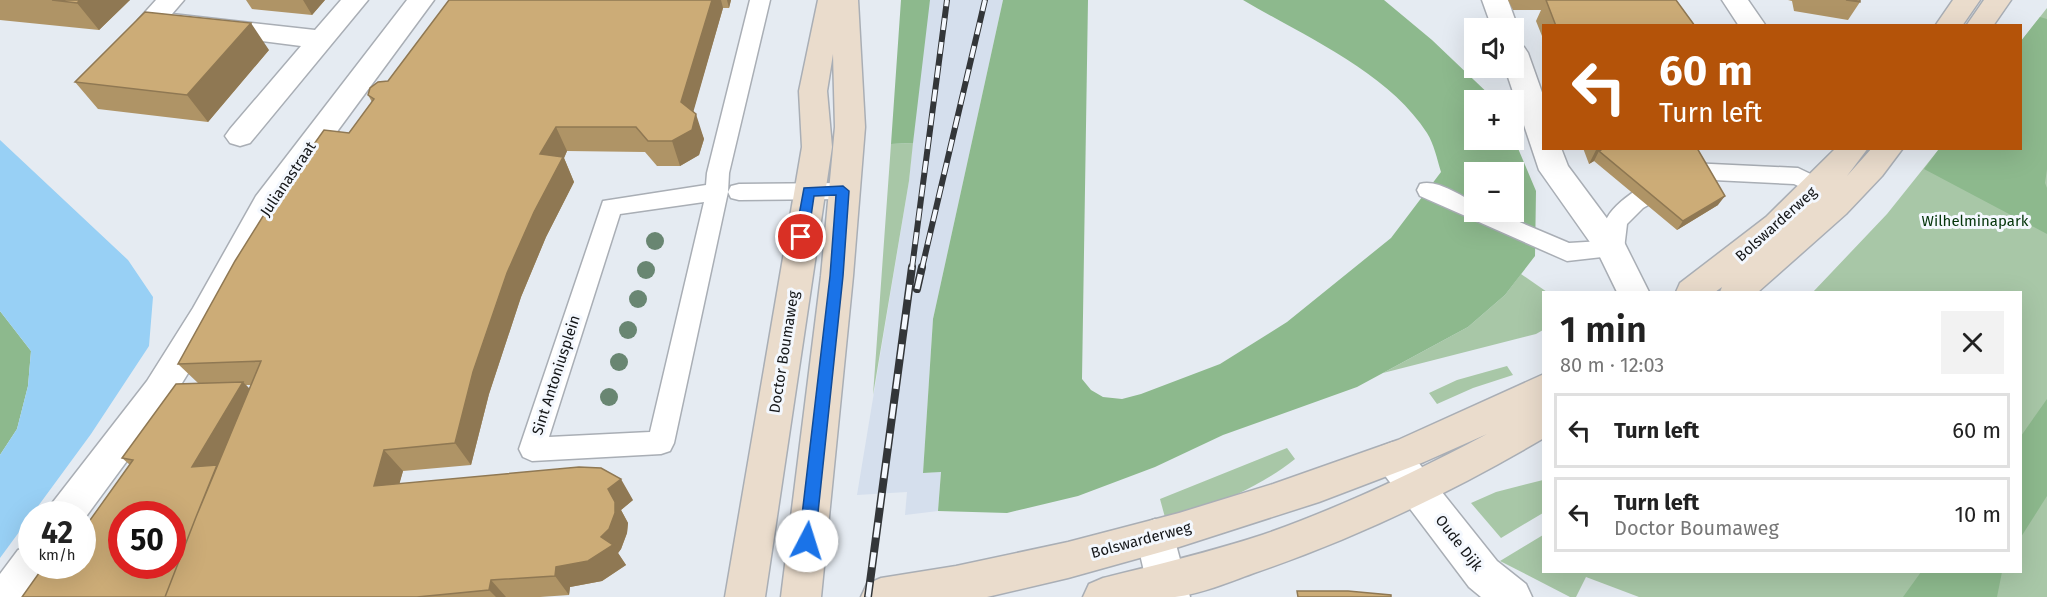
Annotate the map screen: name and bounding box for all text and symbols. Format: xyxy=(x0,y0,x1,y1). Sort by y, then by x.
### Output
map controls xyxy=(1464,18,1524,222)
button: sound xyxy=(1464,18,1524,78)
text: 60 m xyxy=(1659,46,1753,96)
icon: left xyxy=(1560,48,1638,126)
button: + xyxy=(1464,90,1524,150)
text: Turn left xyxy=(1659,97,1762,129)
street label: Julianastraat xyxy=(256,138,320,220)
button: − xyxy=(1464,162,1524,222)
street label: Bolswarderweg xyxy=(1732,183,1820,265)
pin xyxy=(775,211,826,262)
park label: Wilhelminapark xyxy=(1922,212,2029,230)
icon: arrive xyxy=(784,220,817,253)
street label: Doctor Boumaweg xyxy=(765,289,803,414)
text: 1 min xyxy=(1560,308,1647,352)
button: close xyxy=(1941,311,2004,374)
street label: Sint Antoniusplein xyxy=(528,313,584,437)
text: 80 m · 12:03 xyxy=(1560,353,1664,377)
icon: left xyxy=(1563,414,1596,447)
text: Turn left xyxy=(1614,417,1699,444)
text: 60 m xyxy=(1952,417,2001,444)
text: Turn left xyxy=(1614,489,1699,516)
icon: left xyxy=(1563,498,1596,531)
speed limit sign: 50 xyxy=(108,501,186,579)
text: 10 m xyxy=(1955,501,2001,528)
position arrow xyxy=(775,509,839,573)
street label: Oude Dijk xyxy=(1432,511,1487,575)
text: 42 xyxy=(41,515,73,551)
text: Doctor Boumaweg xyxy=(1614,516,1779,540)
street label: Bolswarderweg xyxy=(1089,518,1193,562)
text: km/h xyxy=(38,546,76,564)

